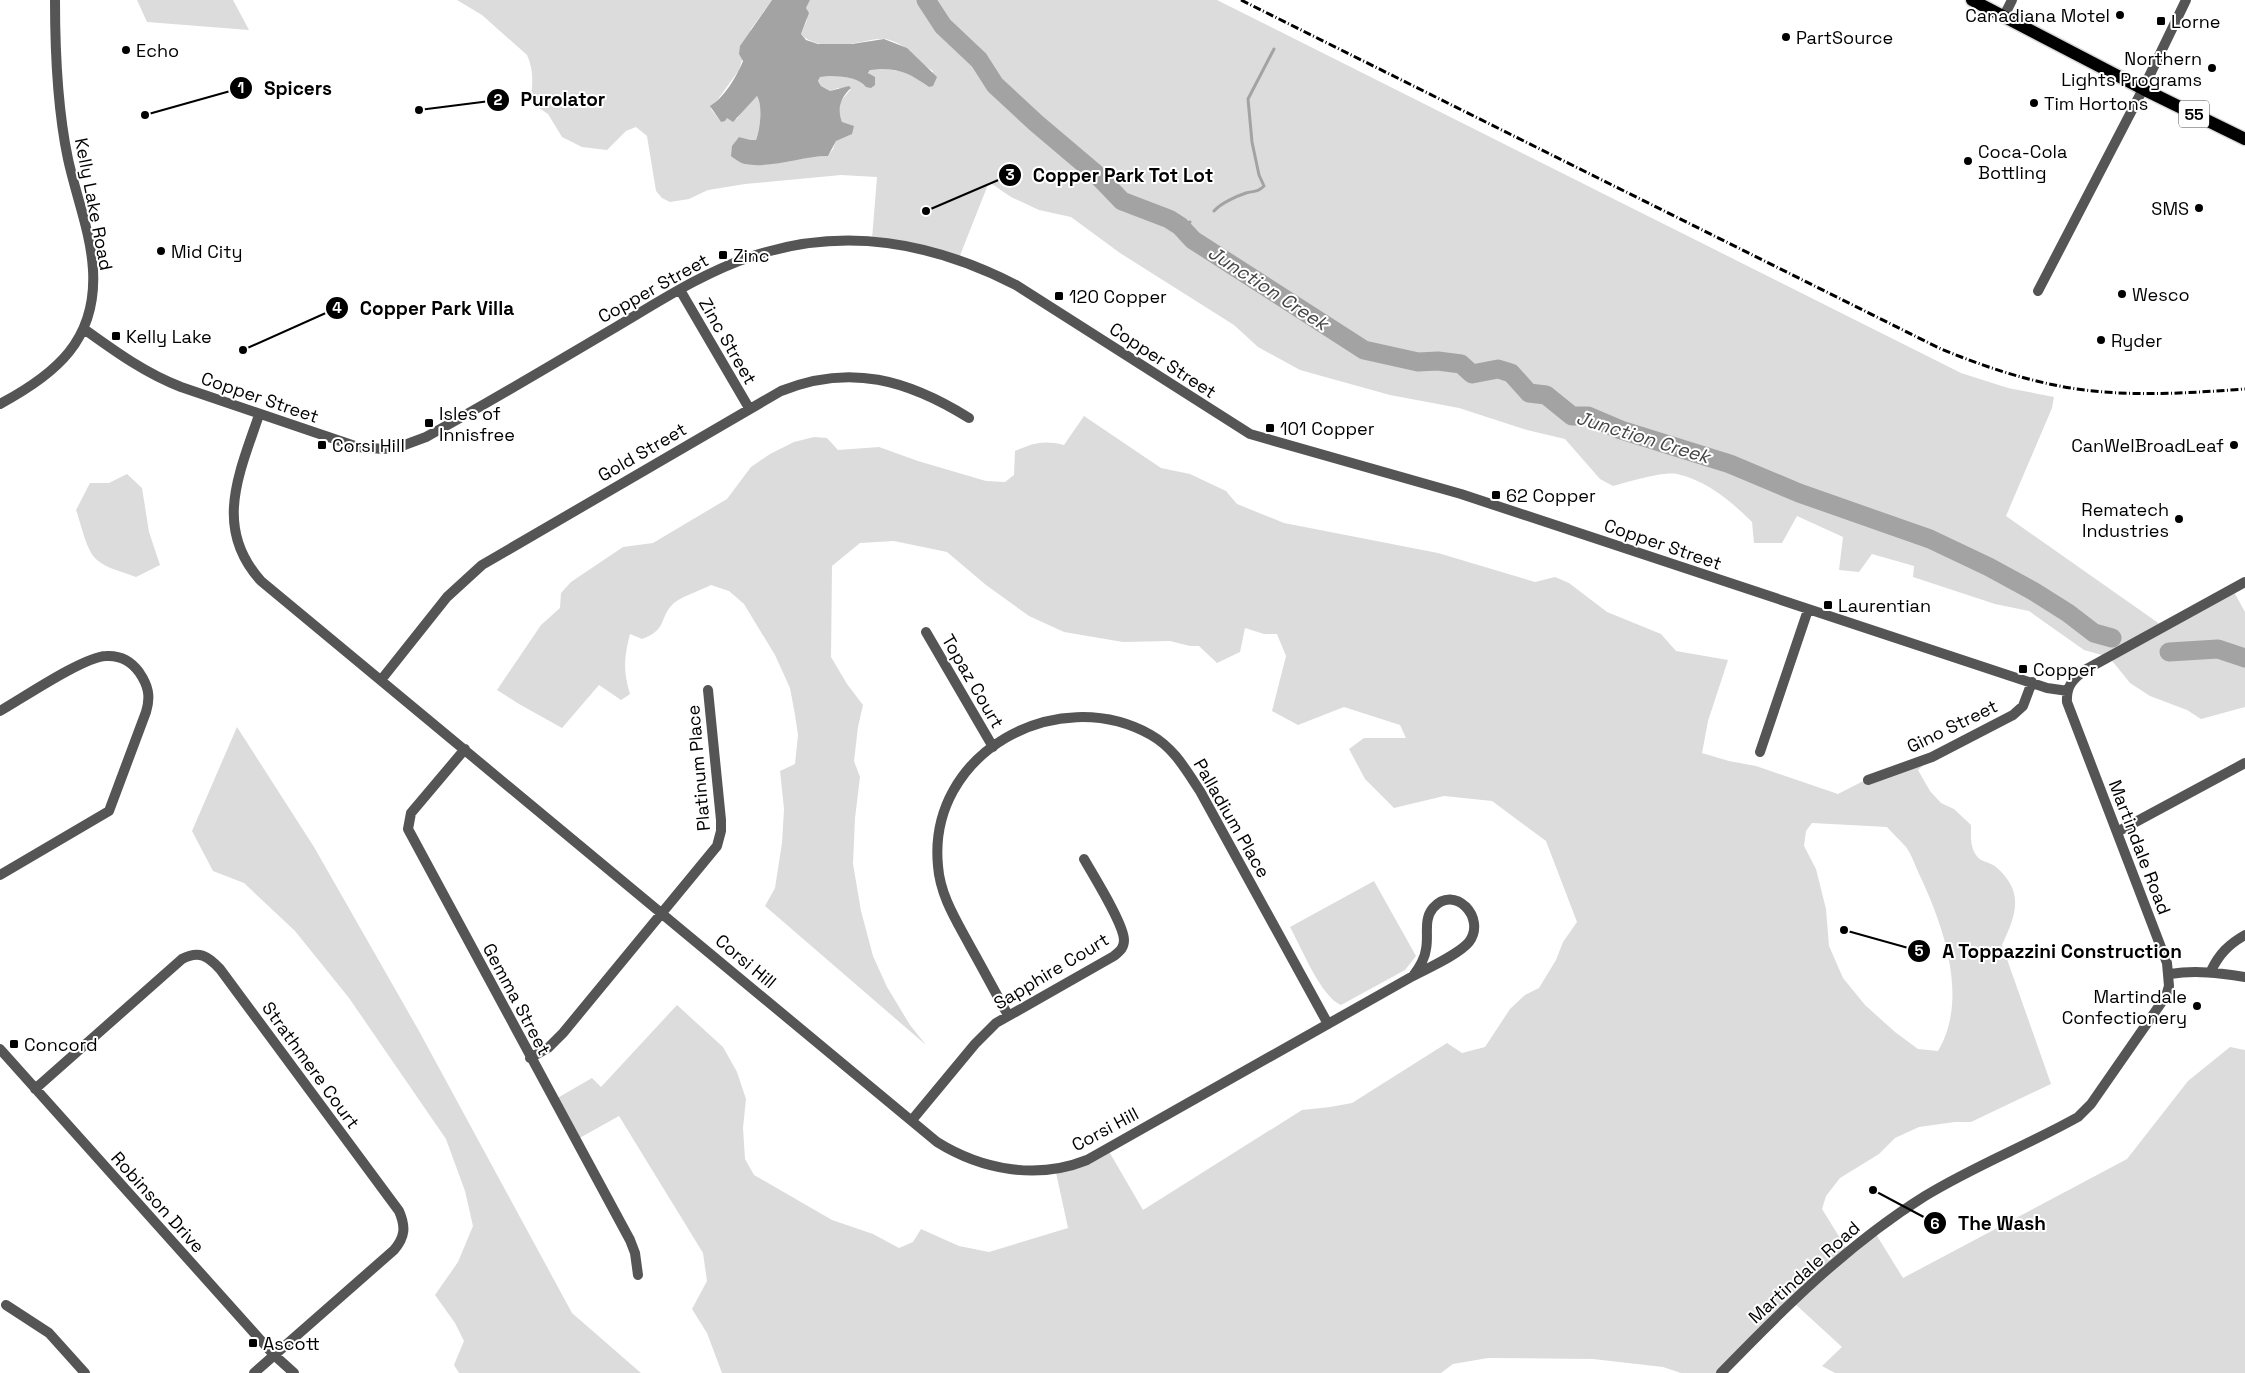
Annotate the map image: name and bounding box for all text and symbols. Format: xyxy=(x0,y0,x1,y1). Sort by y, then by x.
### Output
place label: Canadiana Motel xyxy=(1965,4,2110,27)
marker: Canadiana Motel xyxy=(2114,9,2126,21)
place label: Lorne xyxy=(2171,10,2220,33)
marker: Lorne xyxy=(2155,15,2167,27)
place label: PartSource xyxy=(1796,26,1893,49)
marker: PartSource xyxy=(1780,31,1792,43)
place label: Echo xyxy=(136,39,179,62)
marker: Echo xyxy=(120,44,132,56)
place label: Northern Lights Programs xyxy=(2061,47,2202,91)
marker: Northern Lights Programs xyxy=(2206,62,2218,74)
callout: Spicers xyxy=(229,71,342,105)
text: Spicers xyxy=(264,76,332,101)
text: 1 xyxy=(238,78,244,97)
callout: Purolator xyxy=(485,83,615,117)
text: Purolator xyxy=(521,87,605,112)
text: 2 xyxy=(494,90,503,109)
place label: Tim Hortons xyxy=(2044,92,2148,115)
marker: Tim Hortons xyxy=(2028,97,2040,109)
road number: 55 xyxy=(2179,100,2209,128)
street label: Kelly Lake Road xyxy=(70,136,118,272)
place label: Coca-Cola Bottling xyxy=(1978,140,2067,184)
marker: Coca-Cola Bottling xyxy=(1962,155,1974,167)
callout: Copper Park Tot Lot xyxy=(998,158,1224,192)
text: Copper Park Tot Lot xyxy=(1033,163,1213,188)
text: 3 xyxy=(1005,165,1015,184)
place label: SMS xyxy=(2151,197,2189,220)
marker: SMS xyxy=(2193,202,2205,214)
place label: Mid City xyxy=(171,240,242,263)
water label: Junction Creek xyxy=(1203,240,1335,338)
place label: Zinc xyxy=(733,244,770,267)
marker: Mid City xyxy=(155,245,167,257)
street label: Copper Street xyxy=(594,248,712,328)
marker: Zinc xyxy=(717,249,729,261)
place label: Wesco xyxy=(2132,283,2190,306)
place label: 120 Copper xyxy=(1069,285,1167,308)
marker: Wesco xyxy=(2116,288,2128,300)
marker: 120 Copper xyxy=(1053,290,1065,302)
callout: Copper Park Villa xyxy=(325,291,524,325)
street label: Zinc Street xyxy=(694,294,762,388)
text: Copper Park Villa xyxy=(360,296,514,321)
text: 4 xyxy=(332,298,342,317)
street label: Copper Street xyxy=(1105,317,1221,403)
place label: Kelly Lake xyxy=(126,325,212,348)
place label: Ryder xyxy=(2111,329,2163,352)
marker: Kelly Lake xyxy=(110,330,122,342)
marker: Ryder xyxy=(2095,334,2107,346)
street label: Copper Street xyxy=(198,366,322,428)
place label: Isles of Innisfree xyxy=(439,402,515,446)
water label: Junction Creek xyxy=(1573,405,1716,470)
marker: Isles of Innisfree xyxy=(423,417,435,429)
street label: Gold Street xyxy=(594,417,690,487)
place label: 101 Copper xyxy=(1280,417,1375,440)
marker: 101 Copper xyxy=(1264,422,1276,434)
place label: Corsi Hill xyxy=(332,434,405,457)
place label: CanWelBroadLeaf xyxy=(2071,434,2224,457)
marker: Corsi Hill xyxy=(316,439,328,451)
marker: CanWelBroadLeaf xyxy=(2228,439,2240,451)
place label: 62 Copper xyxy=(1506,484,1596,507)
marker: 62 Copper xyxy=(1490,489,1502,501)
place label: Rematech Industries xyxy=(2081,498,2169,542)
street label: Copper Street xyxy=(1601,513,1725,575)
marker: Rematech Industries xyxy=(2173,513,2185,525)
place label: Laurentian xyxy=(1838,594,1931,617)
marker: Laurentian xyxy=(1822,599,1834,611)
street label: Topaz Court xyxy=(937,630,1009,732)
place label: Copper xyxy=(2033,658,2097,681)
marker: Copper xyxy=(2017,663,2029,675)
street label: Gino Street xyxy=(1903,694,2001,758)
street label: Platinum Place xyxy=(681,704,715,832)
street label: Palladium Place xyxy=(1189,754,1275,882)
street label: Martindale Road xyxy=(2104,776,2176,918)
street label: Sapphire Court xyxy=(989,928,1113,1014)
street label: Corsi Hill xyxy=(711,929,781,993)
callout: A Toppazzini Construction xyxy=(1906,934,2192,968)
street label: Gemma Street xyxy=(478,939,556,1059)
text: A Toppazzini Construction xyxy=(1942,939,2182,964)
text: 5 xyxy=(1914,941,1924,960)
place label: Martindale Confectionery xyxy=(2062,985,2187,1029)
street label: Strathmere Court xyxy=(257,997,365,1133)
marker: Martindale Confectionery xyxy=(2191,1000,2203,1012)
place label: Concord xyxy=(24,1033,98,1056)
marker: Concord xyxy=(8,1038,20,1050)
street label: Corsi Hill xyxy=(1067,1102,1143,1156)
street label: Robinson Drive xyxy=(106,1146,210,1258)
callout: The Wash xyxy=(1923,1206,2056,1240)
text: The Wash xyxy=(1958,1211,2046,1236)
text: 6 xyxy=(1930,1214,1940,1233)
street label: Martindale Road xyxy=(1743,1216,1865,1328)
place label: Ascott xyxy=(263,1332,320,1355)
marker: Ascott xyxy=(247,1337,259,1349)

